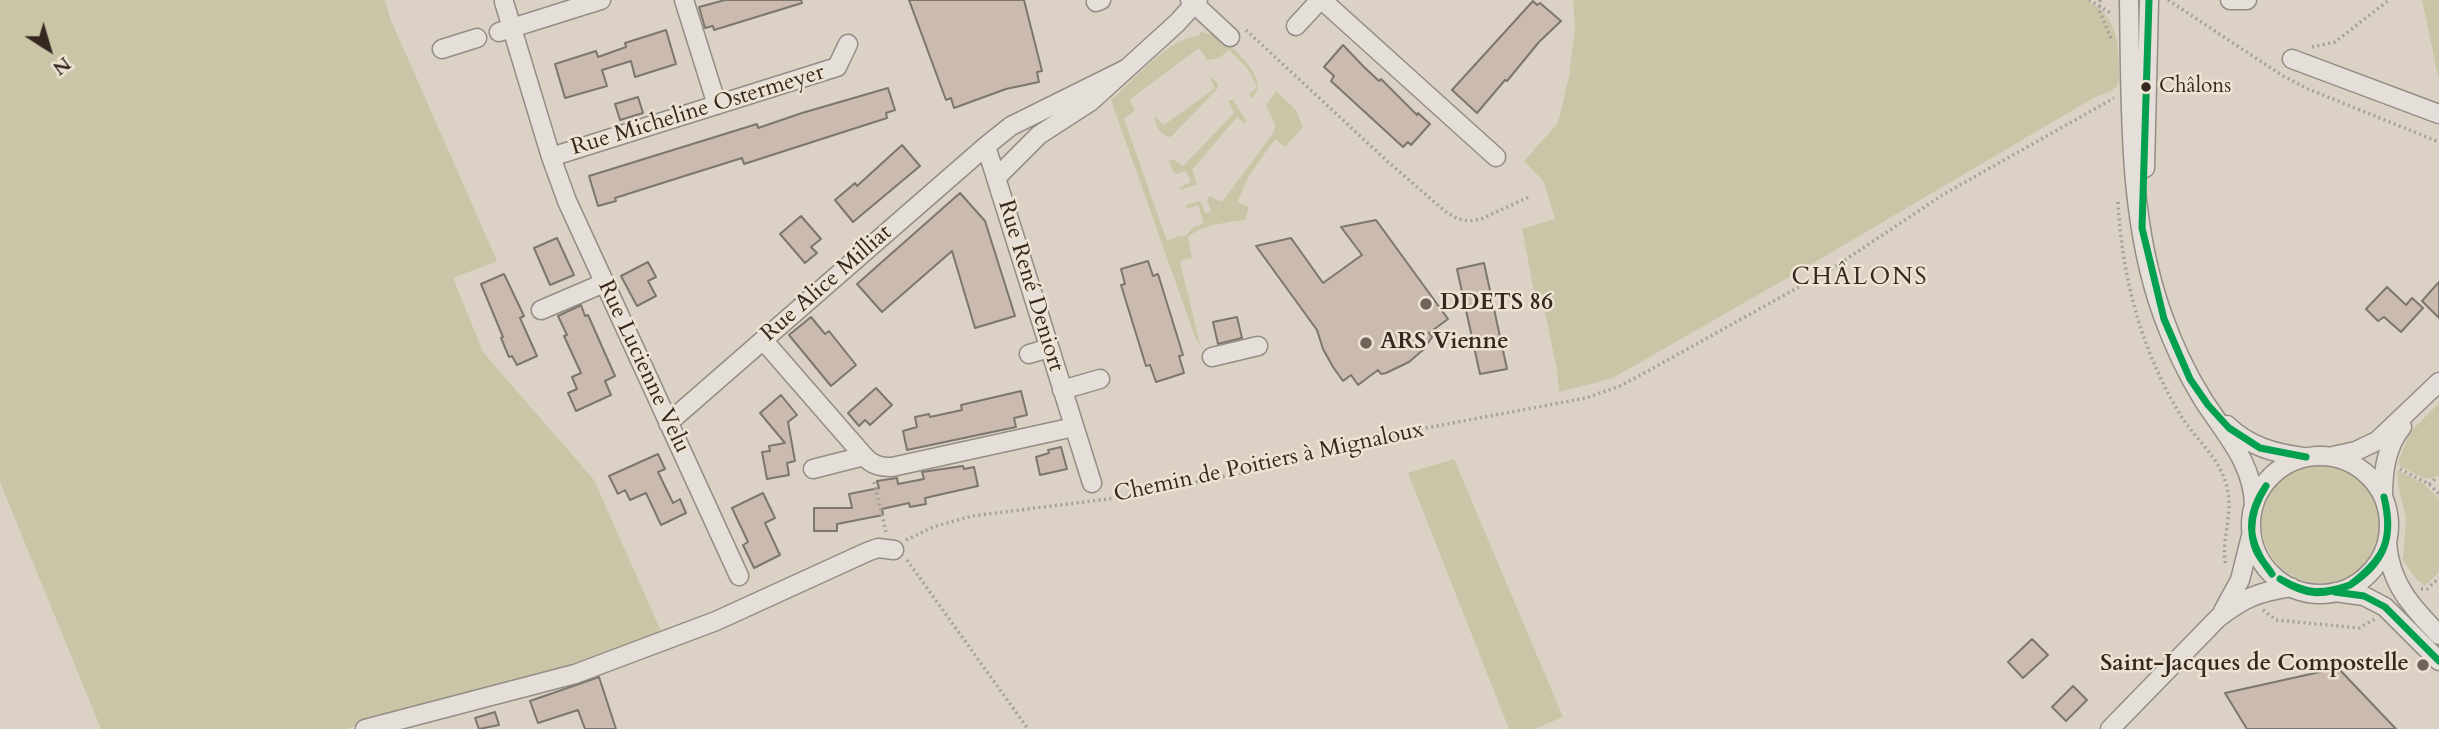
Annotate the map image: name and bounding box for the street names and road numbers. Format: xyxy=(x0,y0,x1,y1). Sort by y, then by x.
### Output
street label: Rue Micheline Ostermeyer xyxy=(568,59,828,163)
street label: Rue René Deniort xyxy=(991,197,1069,375)
street label: Rue Alice Milliat xyxy=(756,220,898,348)
street label: Rue Lucienne Velu xyxy=(591,276,695,458)
street label: Chemin de Poitiers à Mignaloux xyxy=(1112,417,1426,509)

